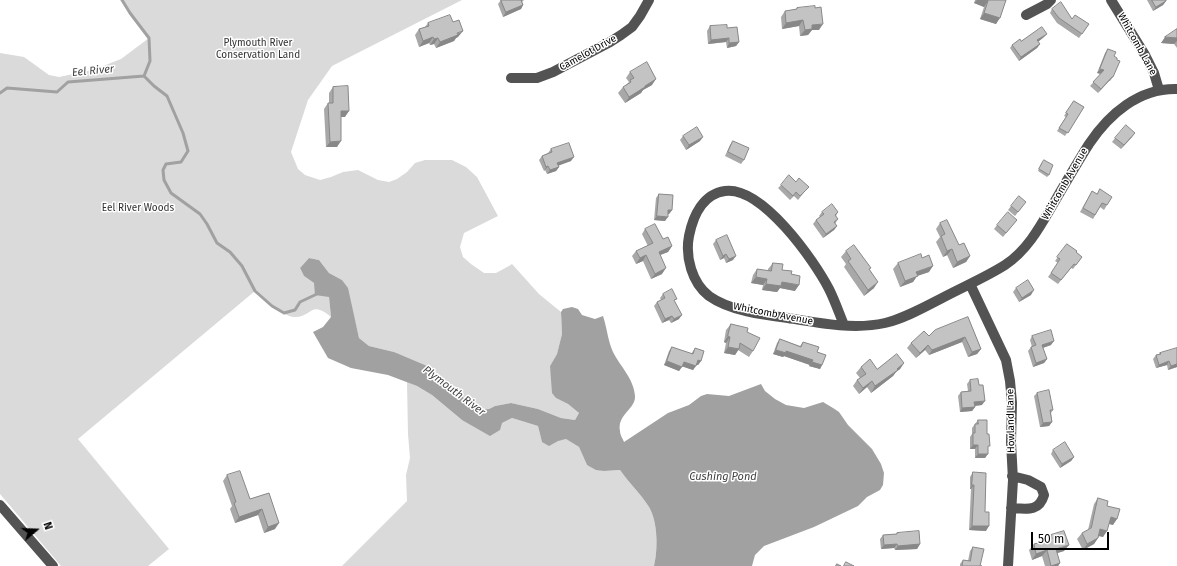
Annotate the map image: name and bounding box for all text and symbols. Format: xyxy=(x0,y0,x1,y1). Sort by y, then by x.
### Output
street label: Whitcomb Lane xyxy=(1115,11,1159,77)
street label: Camelot Drive xyxy=(557,32,619,74)
park label: Plymouth River Conservation Land xyxy=(216,37,300,60)
water label: Eel River xyxy=(71,63,115,79)
street label: Whitcomb Avenue xyxy=(1040,146,1090,222)
park label: Eel River Woods xyxy=(102,202,174,214)
street label: Whitcomb Avenue xyxy=(732,300,814,328)
water label: Plymouth River xyxy=(420,363,488,419)
street label: Howland Lane xyxy=(1004,389,1018,453)
water label: Cushing Pond xyxy=(689,470,757,484)
north arrow xyxy=(16,510,56,550)
text: N xyxy=(40,520,55,531)
scale bar xyxy=(1033,524,1111,550)
text: 50 m xyxy=(1038,532,1064,546)

